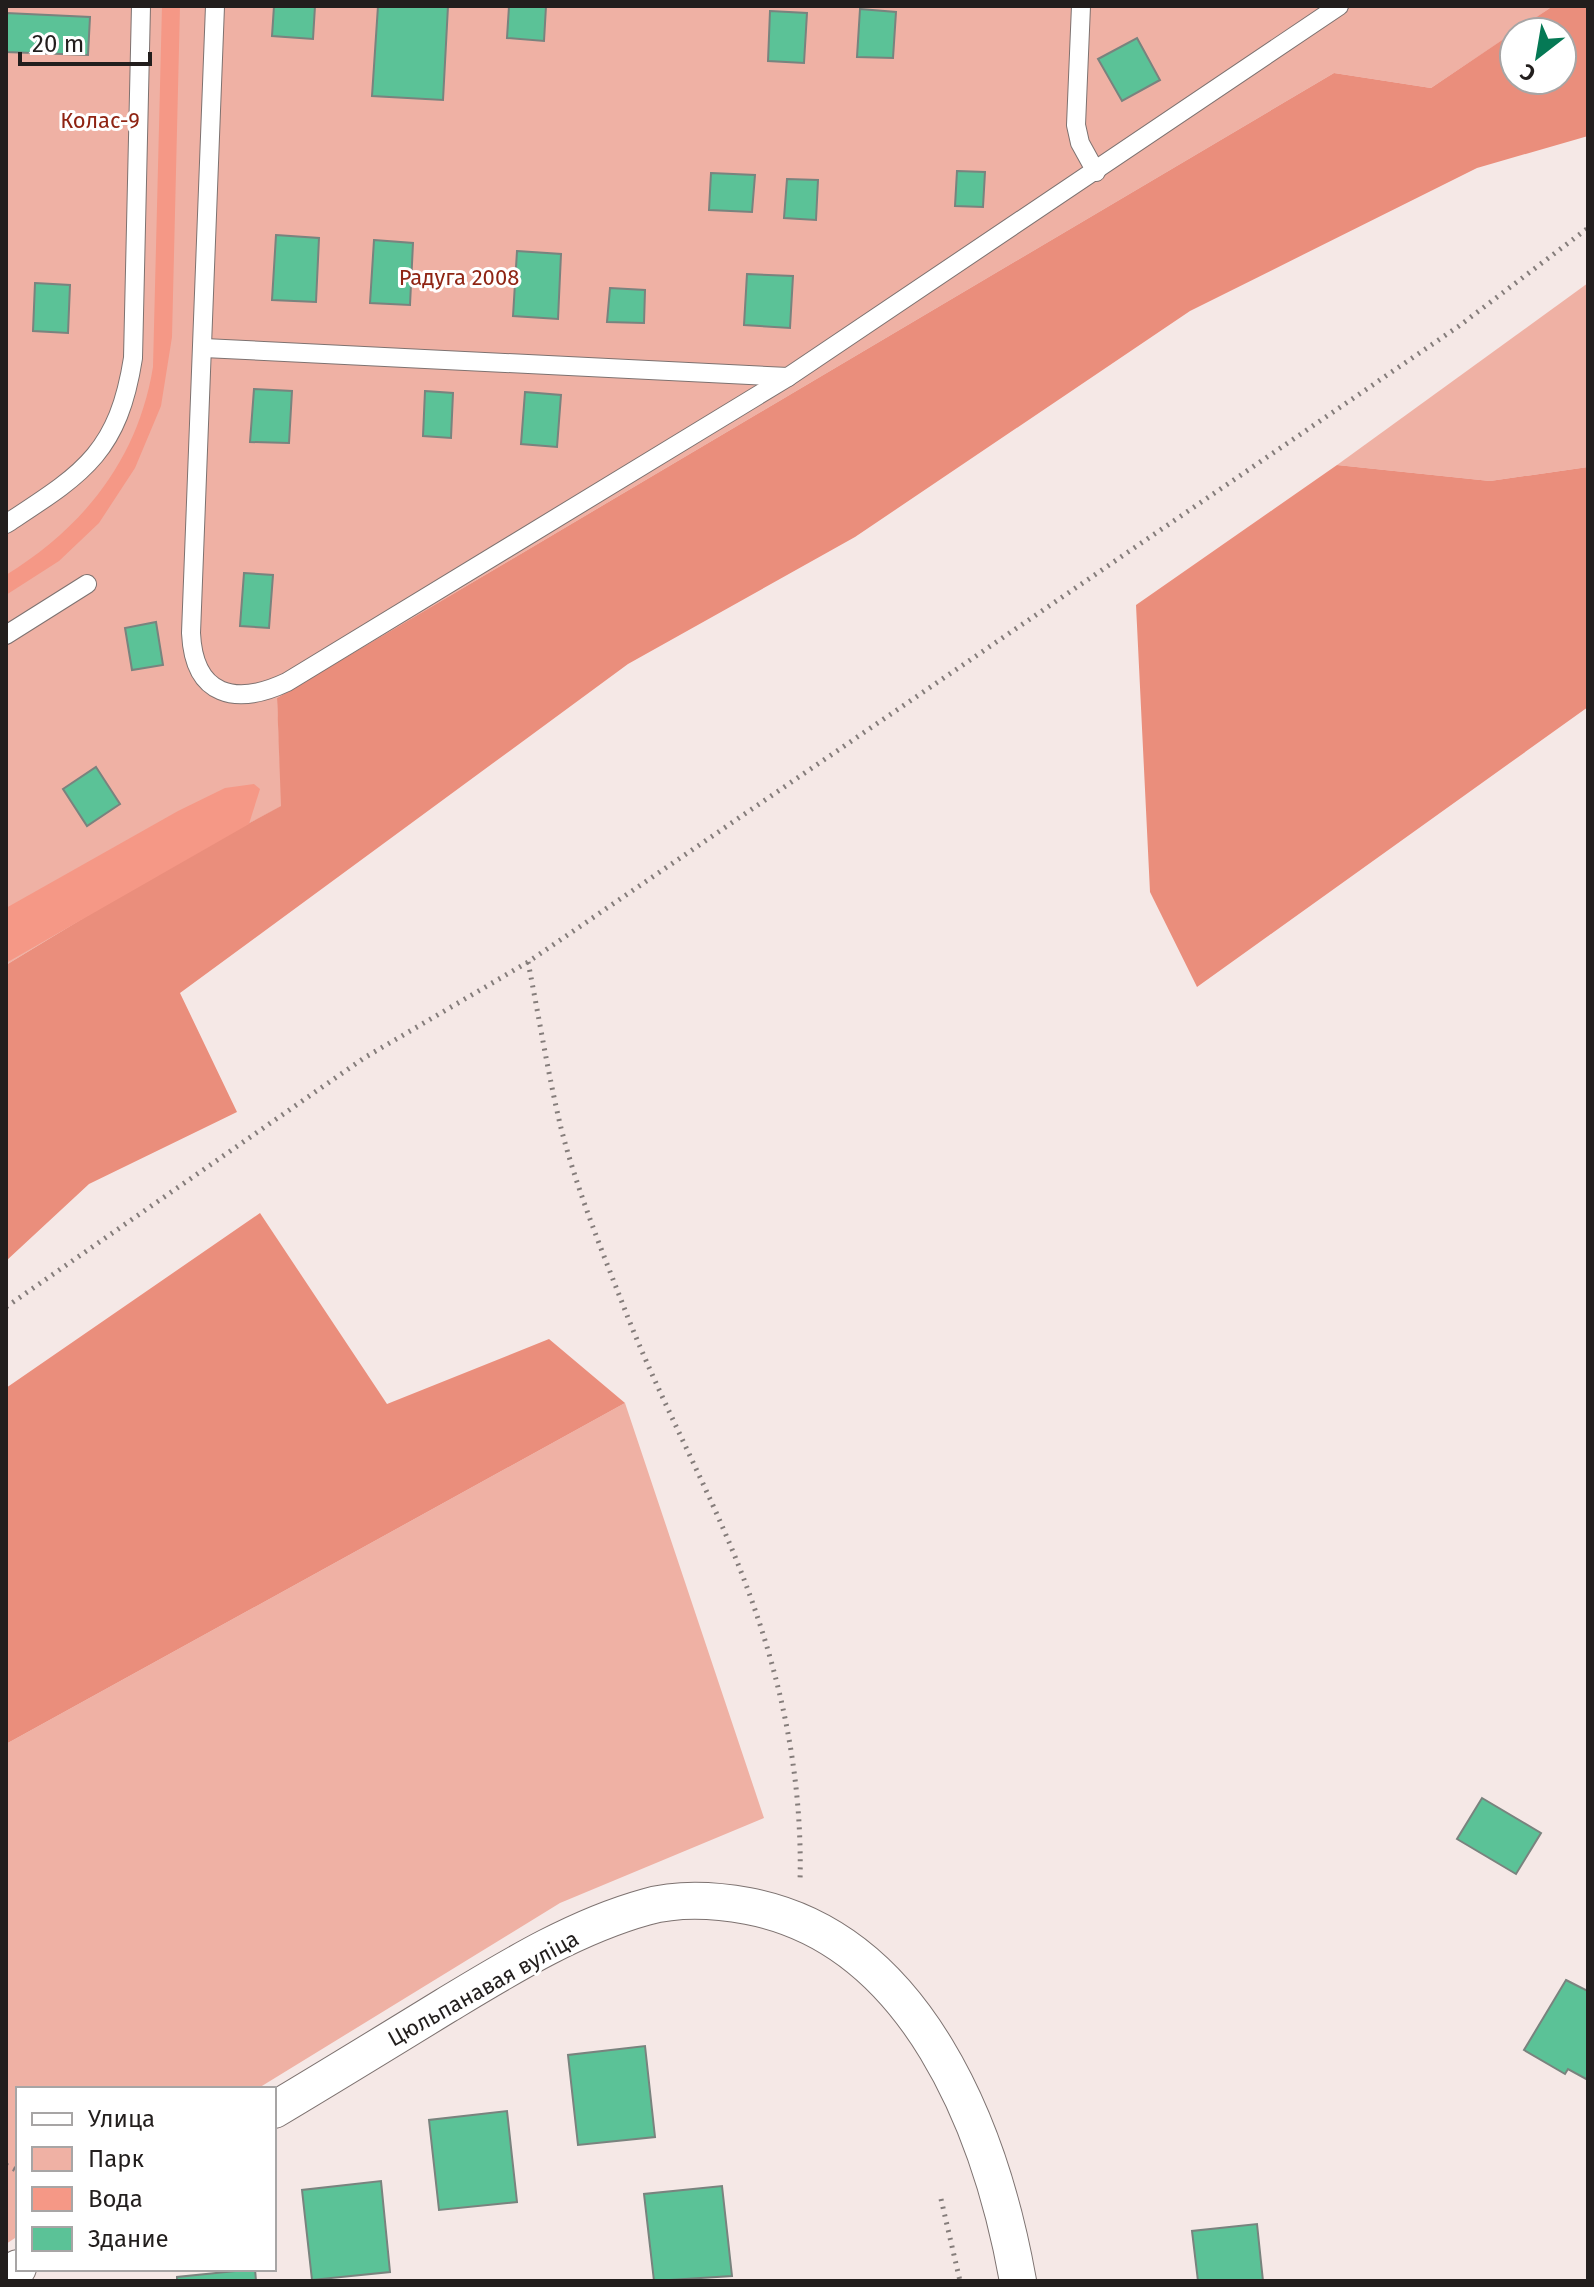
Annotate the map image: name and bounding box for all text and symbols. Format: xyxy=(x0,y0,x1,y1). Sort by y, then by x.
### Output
scale bar xyxy=(20,16,150,66)
north arrow xyxy=(1498,16,1578,96)
text: 20 m xyxy=(32,30,84,58)
text: С xyxy=(1515,58,1540,88)
park label: Колас-9 xyxy=(60,107,140,134)
park label: Радуга 2008 xyxy=(399,264,519,291)
street label: Цюльпанавая вуліца xyxy=(383,1925,583,2052)
legend xyxy=(16,2087,276,2271)
text: Улица xyxy=(88,2105,155,2133)
text: Парк xyxy=(88,2145,145,2173)
text: Вода xyxy=(88,2185,143,2213)
text: Здание xyxy=(88,2225,169,2253)

